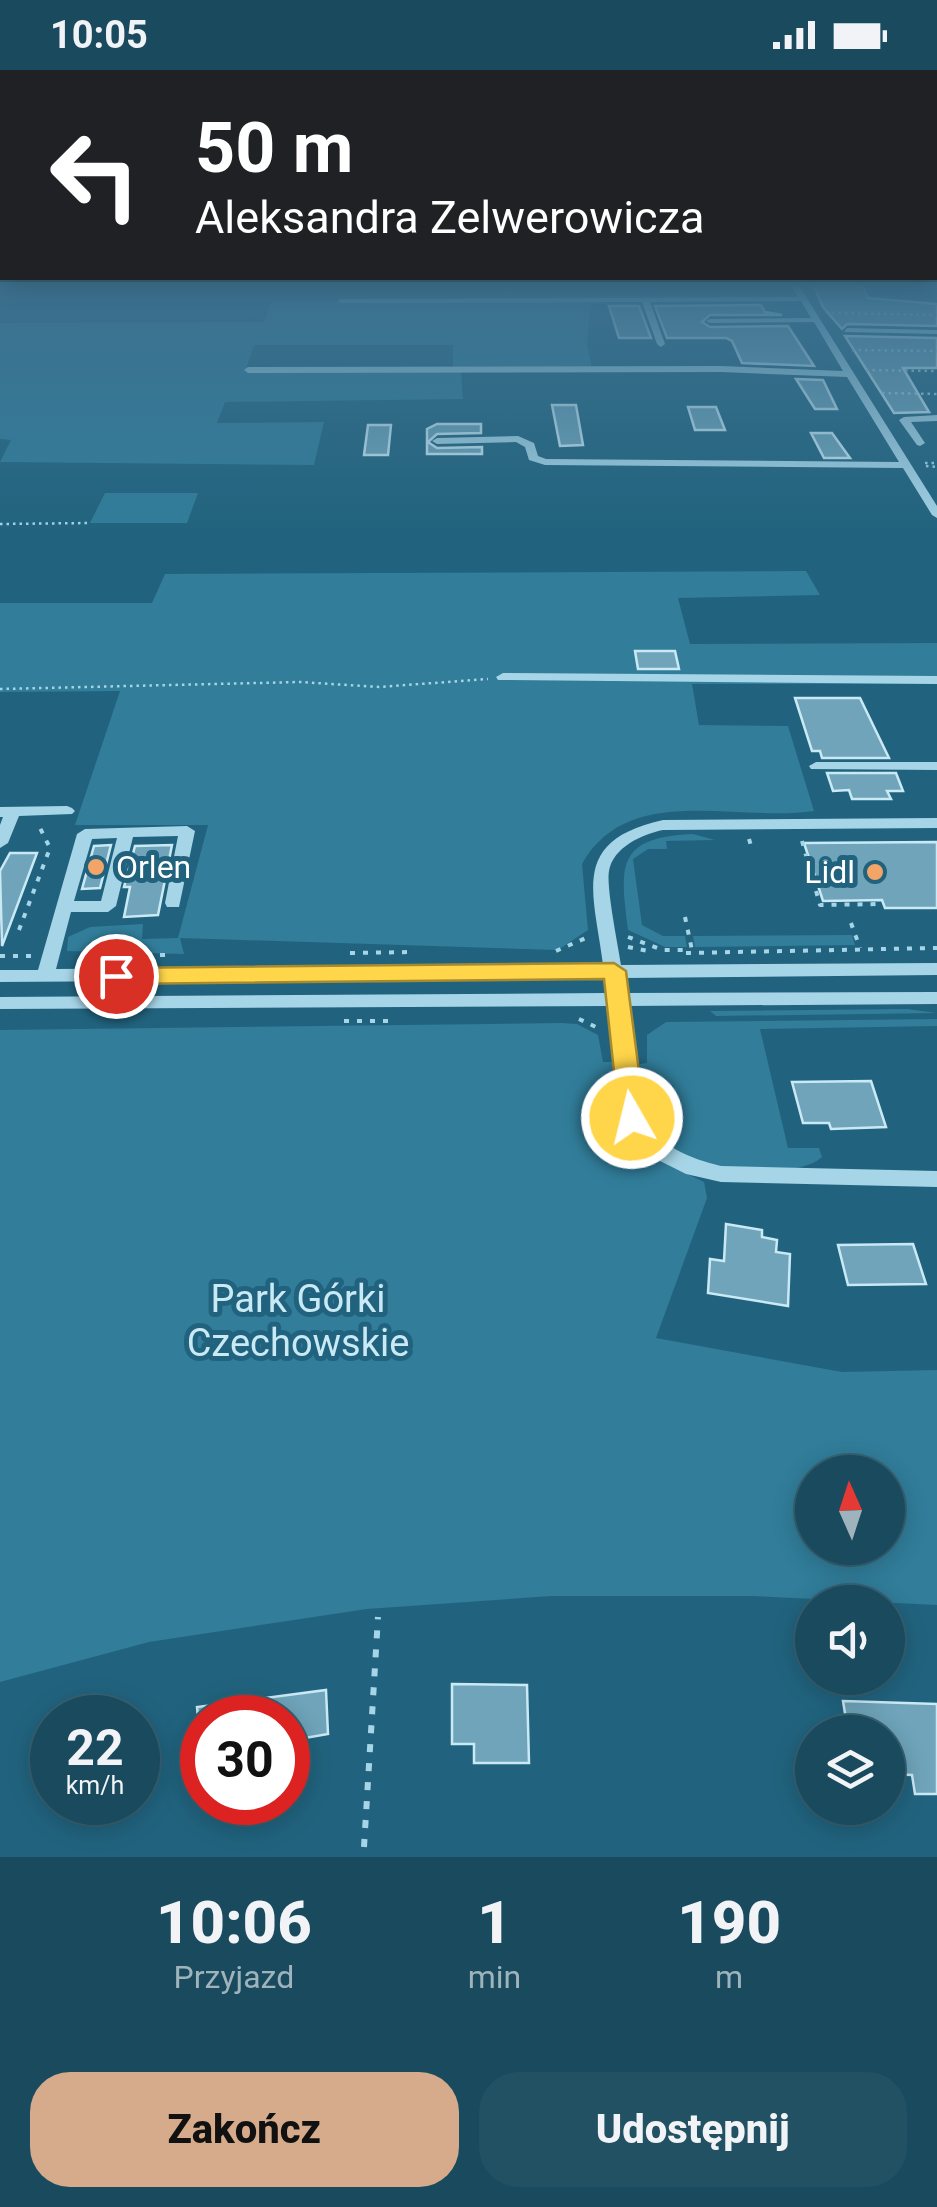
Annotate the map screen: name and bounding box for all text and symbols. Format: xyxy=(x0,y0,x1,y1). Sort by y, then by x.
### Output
text: 10:05 xyxy=(50,13,148,57)
text: 50 m xyxy=(195,107,353,189)
icon: left xyxy=(30,110,160,240)
text: Aleksandra Zelwerowicza xyxy=(195,191,704,244)
place label: Orlen xyxy=(116,848,191,886)
place label: Lidl xyxy=(804,853,855,891)
marker: Orlen xyxy=(85,856,107,878)
marker: Lidl xyxy=(864,861,886,883)
pin xyxy=(74,934,159,1019)
icon: arrive xyxy=(89,949,144,1004)
position arrow xyxy=(580,1066,684,1170)
park label: Park Górki Czechowskie xyxy=(187,1277,409,1365)
north arrow xyxy=(795,1455,905,1565)
map controls xyxy=(795,1455,905,1825)
button: sound xyxy=(795,1585,905,1695)
speed limit sign: 30 xyxy=(180,1695,310,1825)
button: layers xyxy=(795,1715,905,1825)
text: 22 xyxy=(66,1719,124,1777)
text: km/h xyxy=(66,1771,124,1800)
text: 10:06 xyxy=(156,1887,312,1958)
text: 1 xyxy=(477,1887,512,1958)
text: 190 xyxy=(677,1887,781,1958)
text: Przyjazd xyxy=(173,1958,294,1996)
text: min xyxy=(468,1958,521,1996)
text: m xyxy=(715,1958,743,1996)
button: Zakończ xyxy=(30,2072,459,2187)
button: Udostępnij xyxy=(479,2072,907,2187)

